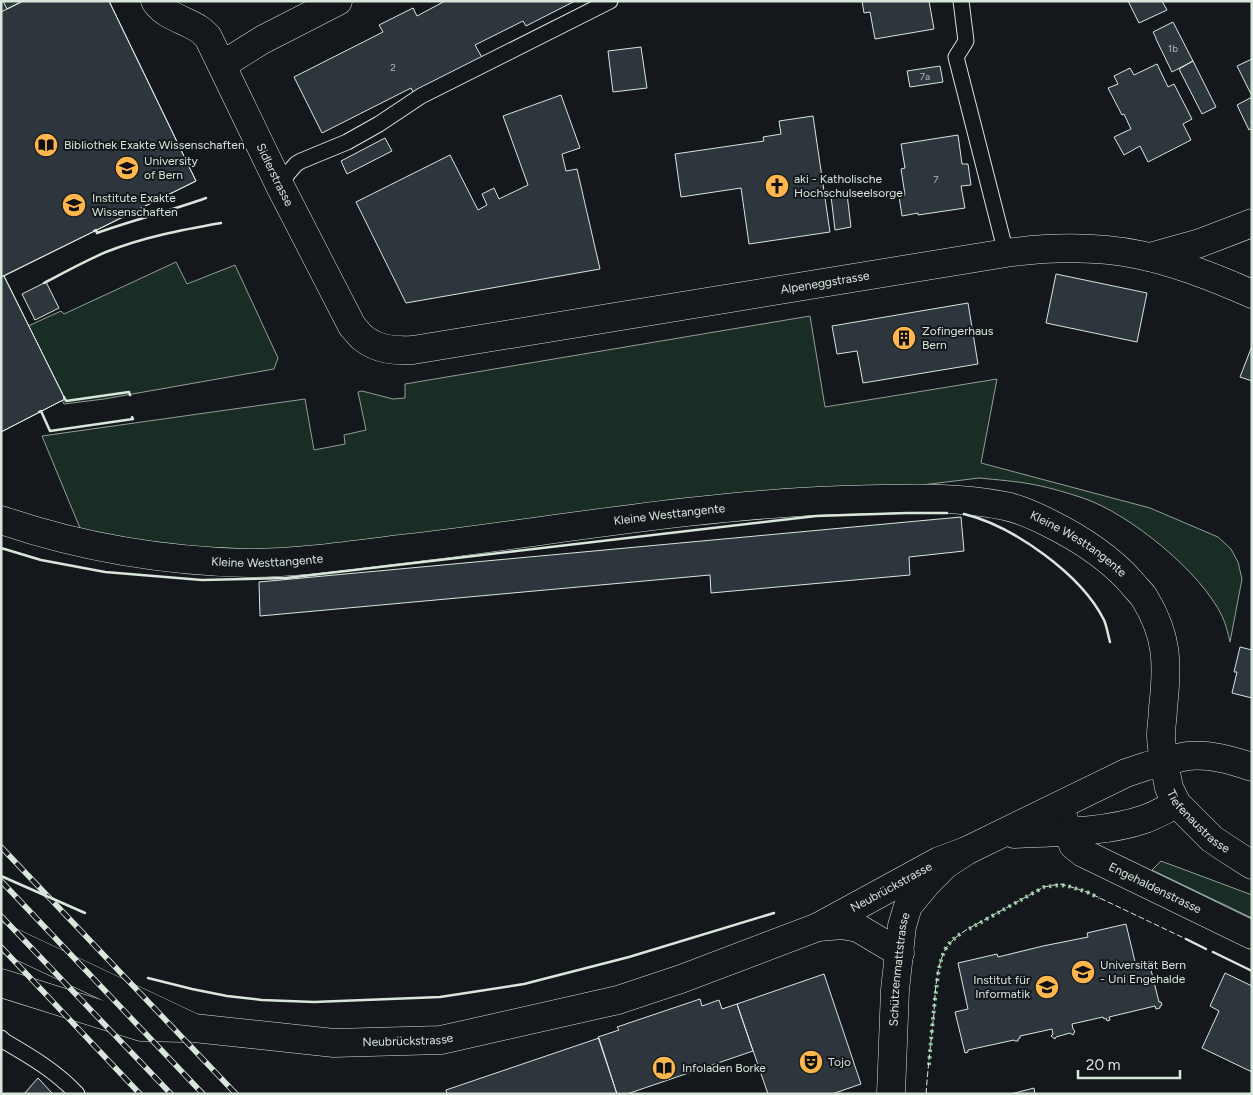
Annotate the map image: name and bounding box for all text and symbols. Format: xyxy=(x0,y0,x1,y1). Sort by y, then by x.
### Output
house number: 1b xyxy=(1168,42,1178,55)
house number: 2 xyxy=(390,61,396,74)
house number: 7a xyxy=(920,70,930,83)
library icon: Bibliothek Exakte Wissenschaften xyxy=(33,132,59,158)
place label: Bibliothek Exakte Wissenschaften xyxy=(64,138,245,152)
street label: Sidlerstrasse xyxy=(253,141,297,209)
place label: University of Bern xyxy=(144,154,199,182)
school or university icon: University of Bern xyxy=(114,155,140,181)
place label: aki - Katholische Hochschulseelsorge xyxy=(794,172,903,200)
church icon: aki - Katholische Hochschulseelsorge xyxy=(764,173,790,199)
house number: 7 xyxy=(933,173,939,186)
place label: Institute Exakte Wissenschaften xyxy=(92,191,178,219)
school or university icon: Institute Exakte Wissenschaften xyxy=(61,192,87,218)
street label: Alpeneggstrasse xyxy=(779,268,871,297)
place label: Zofingerhaus Bern xyxy=(922,324,994,352)
building icon: Zofingerhaus Bern xyxy=(891,325,917,351)
street label: Kleine Westtangente xyxy=(613,501,726,528)
street label: Kleine Westtangente xyxy=(1028,508,1130,580)
street label: Kleine Westtangente xyxy=(211,551,324,570)
street label: Tiefenaustrasse xyxy=(1164,787,1233,856)
street label: Neubrückstrasse xyxy=(848,859,935,915)
street label: Engehaldenstrasse xyxy=(1106,860,1204,917)
street label: Schützenmattstrasse xyxy=(887,910,913,1027)
place label: Universität Bern - Uni Engehalde xyxy=(1100,958,1186,986)
school or university icon: Universität Bern - Uni Engehalde xyxy=(1070,959,1096,985)
place label: Institut für Informatik xyxy=(973,973,1030,1001)
school or university icon: Institut für Informatik xyxy=(1034,974,1060,1000)
street label: Neubrückstrasse xyxy=(362,1030,455,1049)
scale bar xyxy=(1078,1048,1180,1080)
theatre icon: Tojo xyxy=(798,1049,824,1075)
library icon: Infoladen Borke xyxy=(651,1055,677,1081)
place label: Tojo xyxy=(828,1055,851,1069)
text: 20 m xyxy=(1086,1056,1120,1074)
place label: Infoladen Borke xyxy=(682,1061,766,1075)

